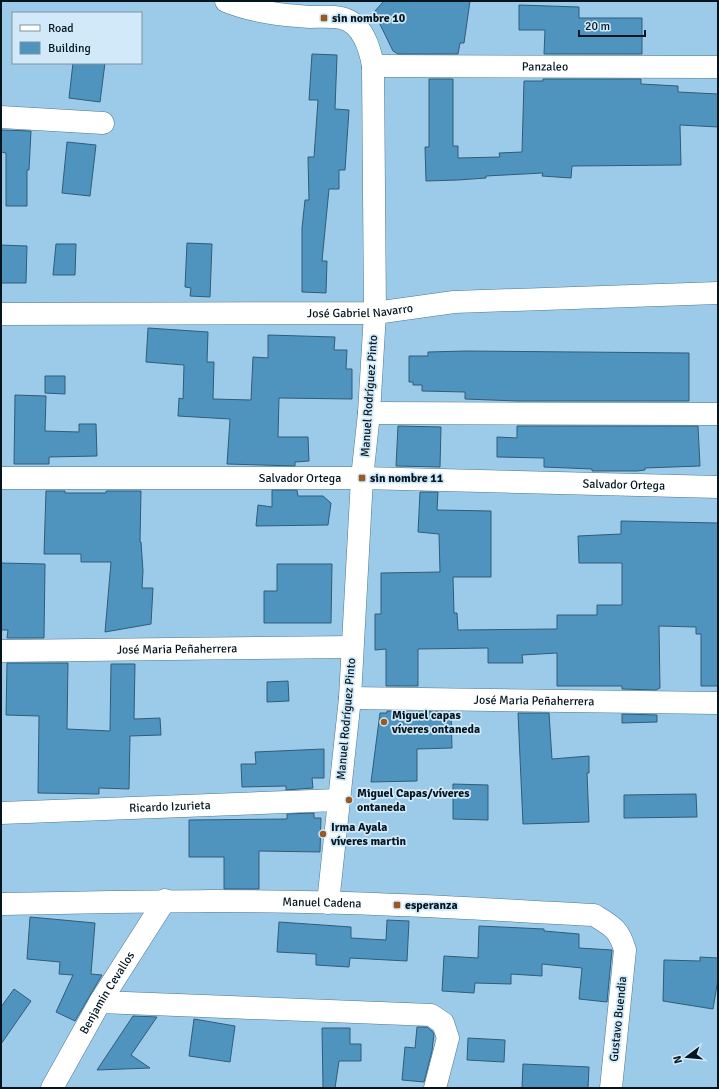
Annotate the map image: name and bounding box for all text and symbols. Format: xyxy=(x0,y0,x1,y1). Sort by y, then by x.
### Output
place label: sin nombre 10 xyxy=(332,11,406,26)
legend xyxy=(12,12,142,64)
scale bar xyxy=(579,12,645,38)
marker: sin nombre 10 xyxy=(319,13,329,23)
text: 20 m xyxy=(585,19,610,34)
text: Road xyxy=(48,21,74,36)
text: Building xyxy=(48,41,91,56)
street label: Panzaleo xyxy=(522,59,568,75)
street label: José Gabriel Navarro xyxy=(307,301,414,321)
street label: Manuel Rodríguez Pinto xyxy=(358,334,381,458)
street label: Salvador Ortega xyxy=(259,471,341,486)
place label: sin nombre 11 xyxy=(370,471,444,486)
marker: sin nombre 11 xyxy=(357,473,367,483)
street label: Salvador Ortega xyxy=(582,477,665,494)
street label: José Maria Peñaherrera xyxy=(117,641,237,658)
street label: Manuel Rodríguez Pinto xyxy=(334,657,359,781)
street label: José Maria Peñaherrera xyxy=(473,693,594,709)
place label: Miguel capas víveres ontaneda xyxy=(391,708,480,737)
marker: Miguel capas víveres ontaneda xyxy=(379,717,389,727)
place label: Miguel Capas/víveres ontaneda xyxy=(357,786,470,815)
marker: Miguel Capas/víveres ontaneda xyxy=(344,795,354,805)
street label: Ricardo Izurieta xyxy=(129,798,211,816)
place label: Irma Ayala víveres martin xyxy=(330,820,407,849)
marker: Irma Ayala víveres martin xyxy=(318,829,328,839)
street label: Manuel Cadena xyxy=(282,895,362,912)
place label: esperanza xyxy=(405,898,458,913)
marker: esperanza xyxy=(392,900,402,910)
street label: Benjamin Cevallos xyxy=(77,949,138,1037)
street label: Gustavo Buendia xyxy=(607,976,630,1063)
north arrow xyxy=(667,1037,707,1077)
text: N xyxy=(671,1054,685,1065)

